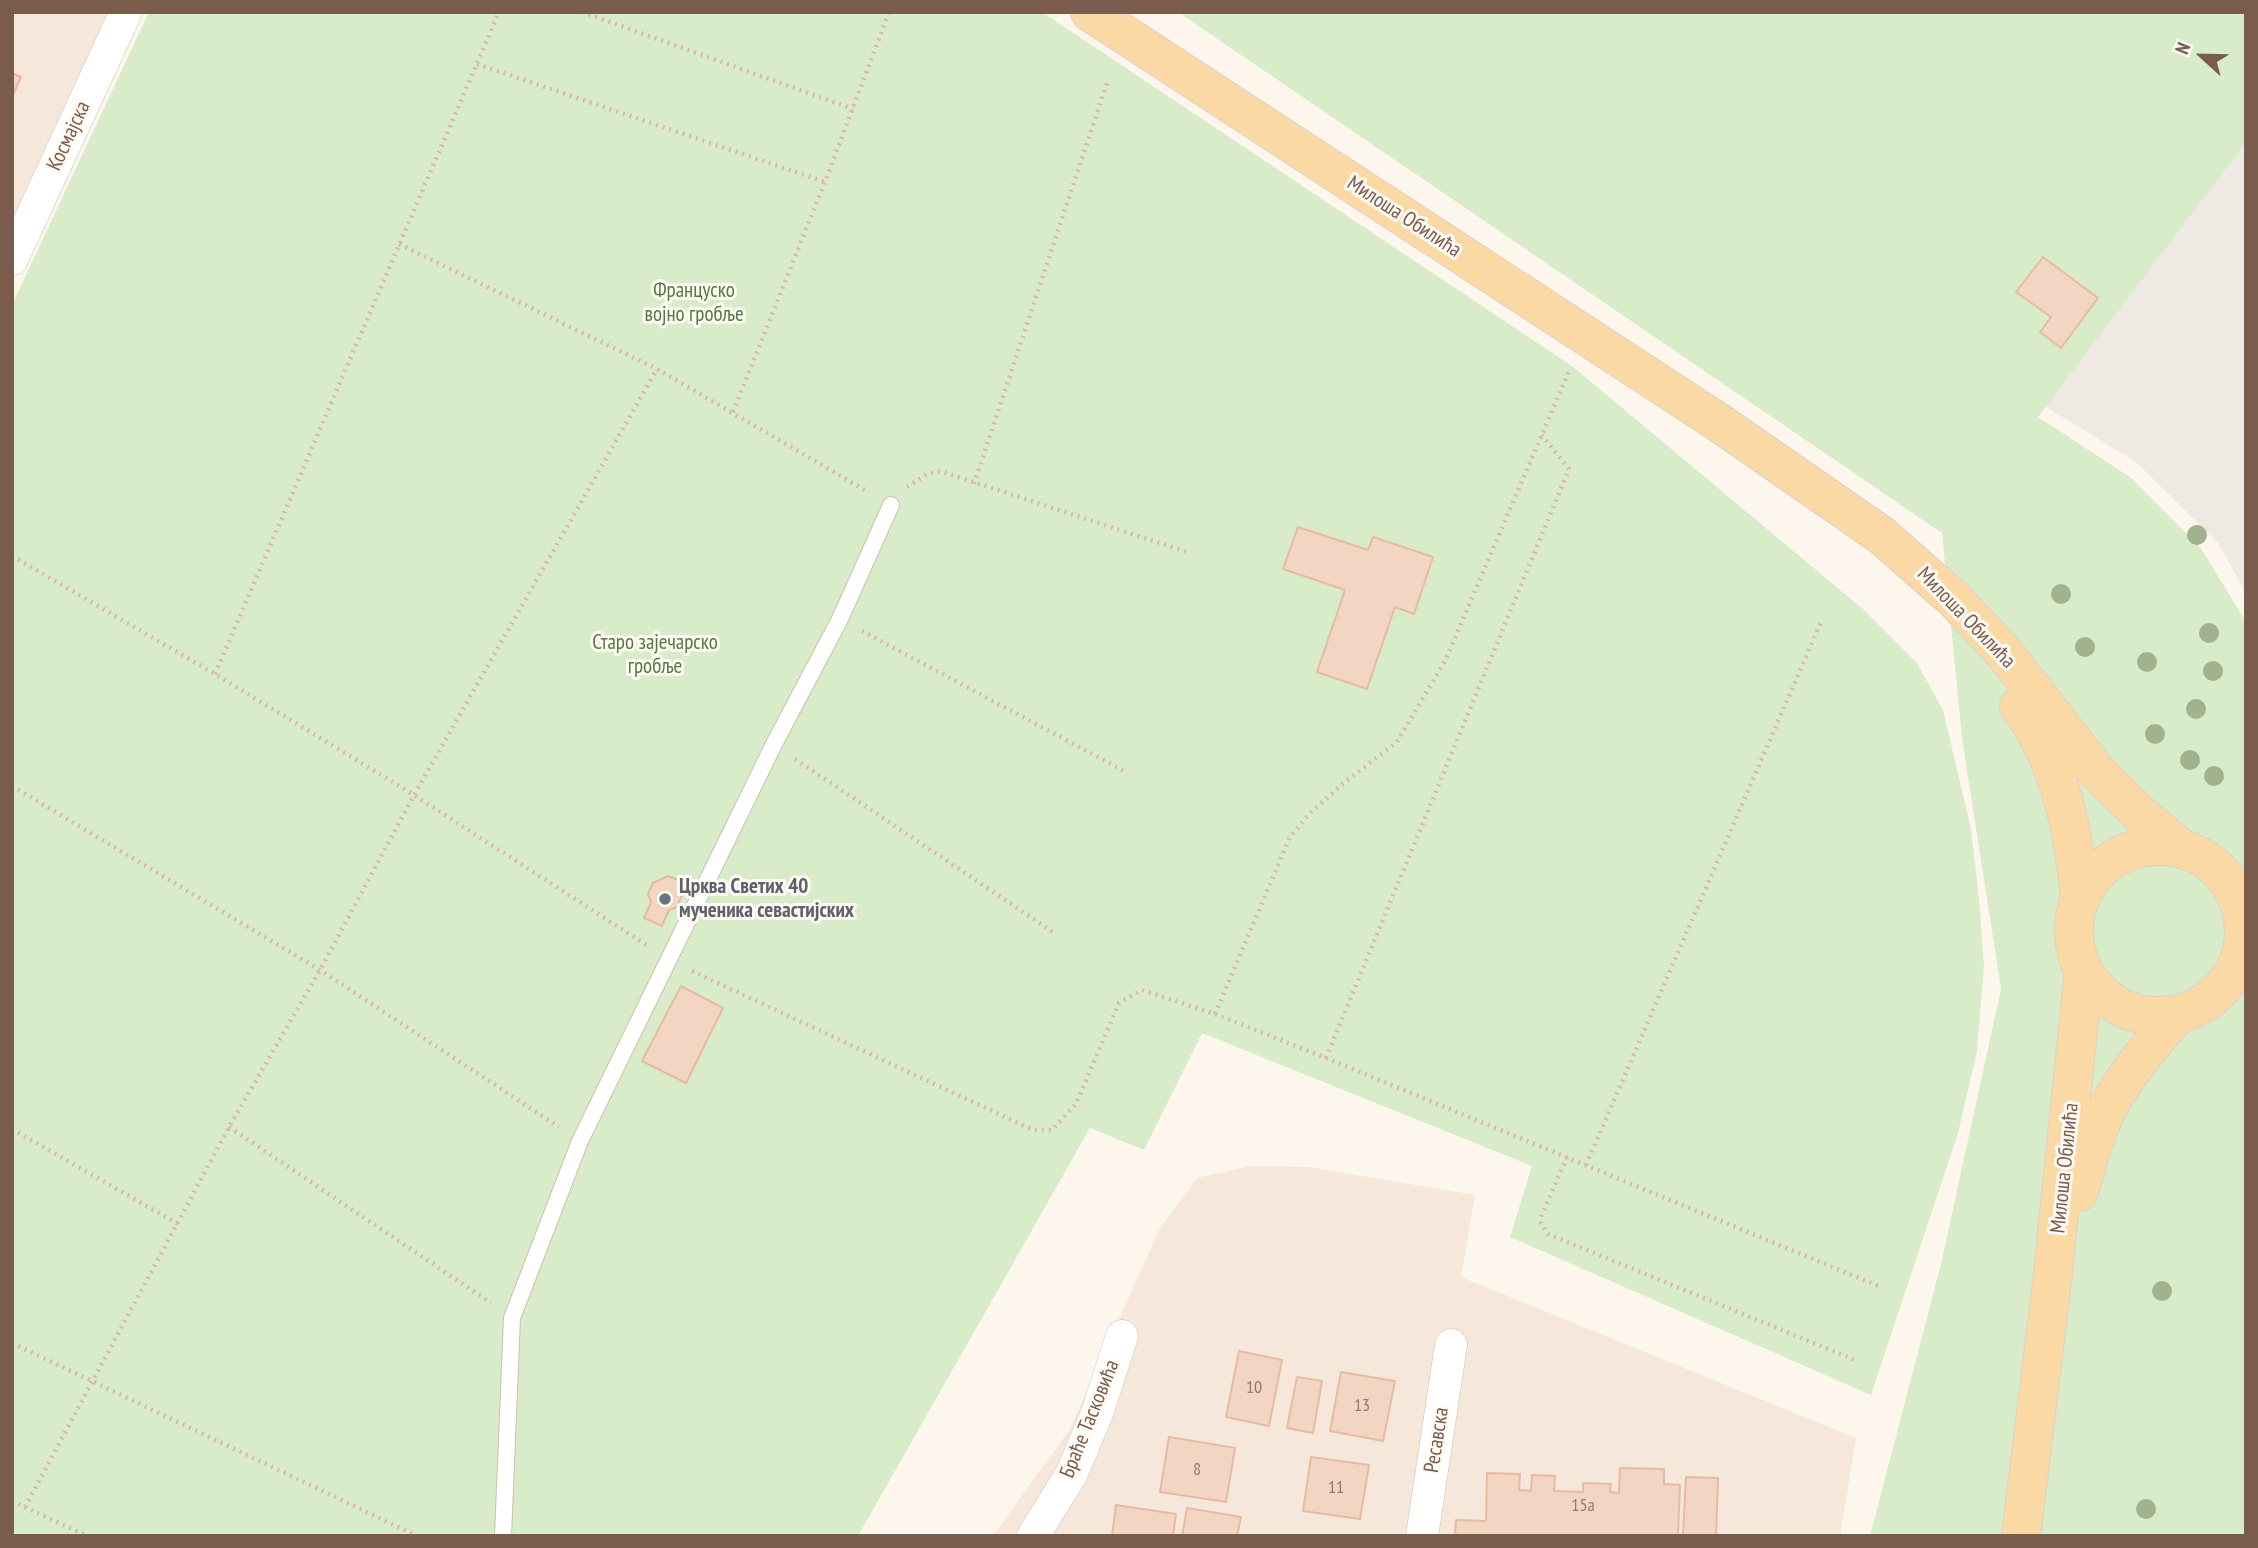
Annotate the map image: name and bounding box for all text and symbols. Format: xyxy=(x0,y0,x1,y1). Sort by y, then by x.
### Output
north arrow xyxy=(2167,21,2237,91)
text: N xyxy=(2169,39,2196,57)
street label: Космајска xyxy=(42,97,96,175)
street label: Милоша Обилића xyxy=(1342,171,1466,263)
park label: Француско војно гробље xyxy=(644,278,744,328)
street label: Милоша Обилића xyxy=(1911,562,2021,674)
park label: Старо зајечарско гробље xyxy=(592,630,718,680)
place label: Црква Светих 40 мученика севастијских xyxy=(679,874,854,924)
marker: Црква Светих 40 мученика севастијских xyxy=(657,891,673,907)
street label: Милоша Обилића xyxy=(2046,1102,2084,1234)
street label: Браће Тасковића xyxy=(1055,1356,1125,1482)
house number: 10 xyxy=(1246,1377,1262,1399)
house number: 13 xyxy=(1354,1395,1370,1417)
street label: Ресавска xyxy=(1419,1406,1455,1474)
house number: 8 xyxy=(1193,1459,1201,1481)
house number: 11 xyxy=(1328,1477,1344,1499)
house number: 15a xyxy=(1571,1495,1595,1517)

